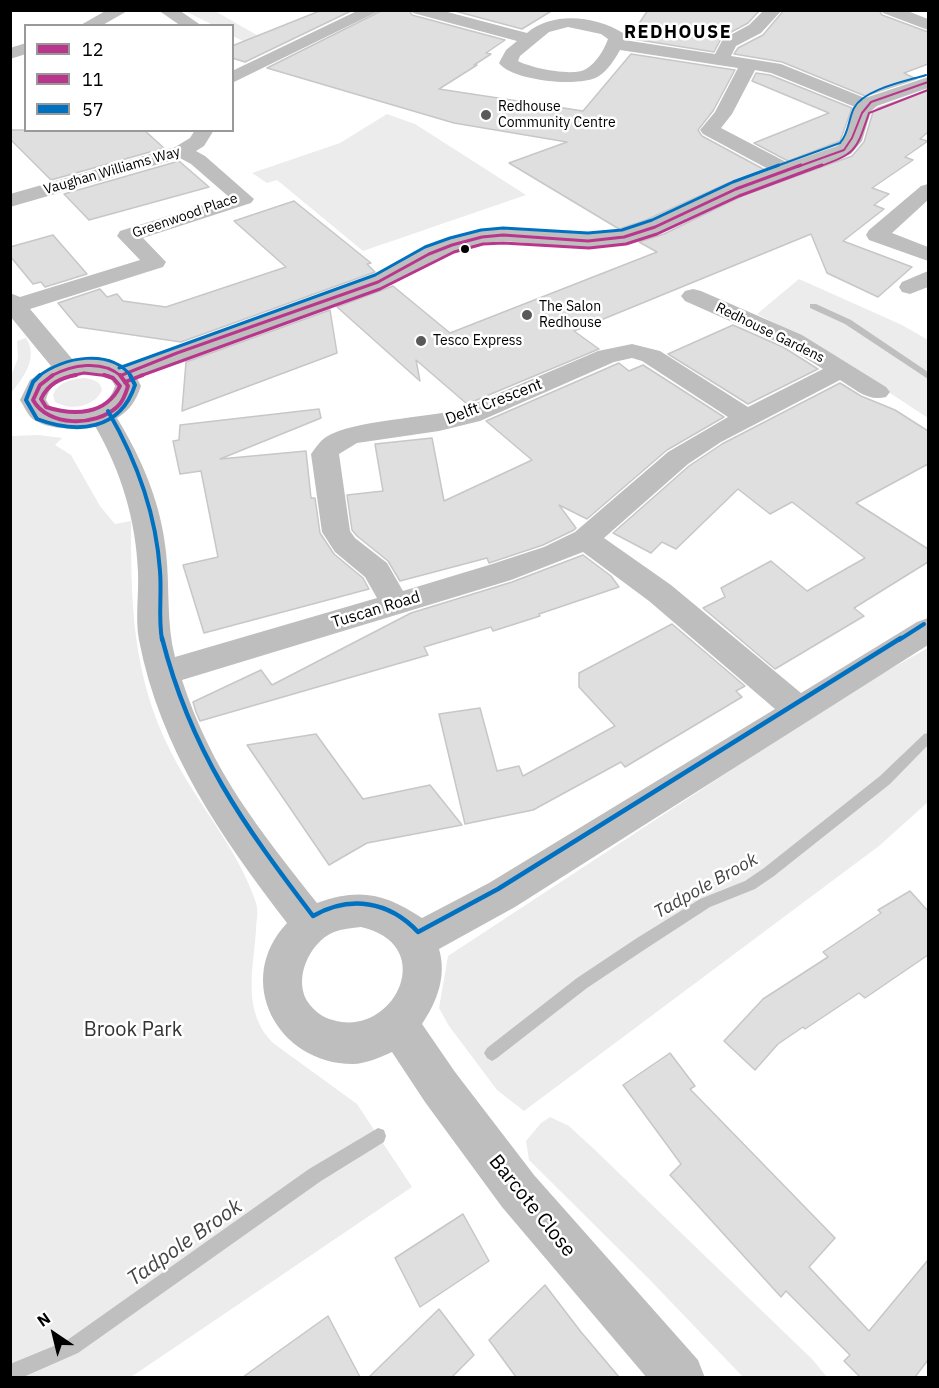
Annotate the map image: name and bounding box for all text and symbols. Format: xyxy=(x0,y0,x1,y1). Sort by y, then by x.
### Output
district label: REDHOUSE xyxy=(624,22,732,44)
legend xyxy=(24,24,234,132)
text: 12 xyxy=(82,38,104,61)
text: 11 xyxy=(82,68,104,91)
text: 57 xyxy=(82,98,104,121)
place label: Redhouse Community Centre xyxy=(498,99,616,132)
marker: Redhouse Community Centre xyxy=(479,108,493,122)
street label: Vaughan Williams Way xyxy=(42,143,182,199)
street label: Greenwood Place xyxy=(130,190,240,242)
unlabelled marker xyxy=(459,243,471,255)
place label: The Salon Redhouse xyxy=(539,299,602,332)
street label: Redhouse Gardens xyxy=(713,299,827,367)
marker: The Salon Redhouse xyxy=(520,308,534,322)
place label: Tesco Express xyxy=(433,333,522,349)
marker: Tesco Express xyxy=(414,334,428,348)
street label: Delft Crescent xyxy=(443,375,545,429)
street label: Tuscan Road xyxy=(329,587,423,633)
water label: Tadpole Brook xyxy=(650,849,762,923)
park label: Brook Park xyxy=(84,1018,182,1042)
street label: Barcote Close xyxy=(483,1150,581,1262)
water label: Tadpole Brook xyxy=(123,1194,247,1292)
north arrow xyxy=(24,1304,84,1364)
text: N xyxy=(33,1308,54,1331)

